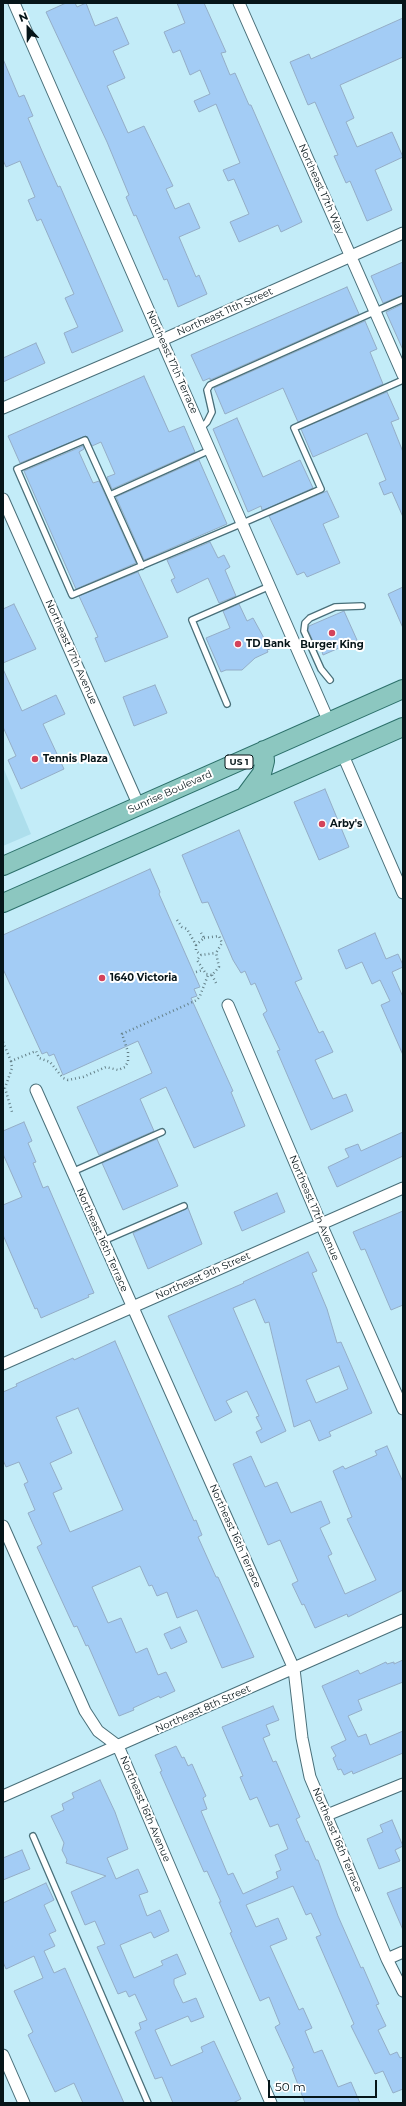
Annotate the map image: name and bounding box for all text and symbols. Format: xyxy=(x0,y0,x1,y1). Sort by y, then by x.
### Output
north arrow xyxy=(8,8,48,48)
text: N xyxy=(17,9,30,25)
street label: Northeast 17th Way xyxy=(296,142,346,236)
street label: Northeast 11th Street xyxy=(175,285,275,339)
street label: Northeast 17th Terrace xyxy=(144,309,200,415)
street label: Northeast 17th Avenue xyxy=(42,598,100,706)
marker: Burger King xyxy=(327,628,337,638)
place label: TD Bank xyxy=(246,638,291,650)
marker: TD Bank xyxy=(233,639,243,649)
place label: Burger King xyxy=(300,639,364,651)
place label: Tennis Plaza xyxy=(43,753,108,765)
marker: Tennis Plaza xyxy=(30,754,40,764)
road number: US 1 xyxy=(225,755,253,769)
street label: Sunrise Boulevard xyxy=(126,768,214,816)
place label: Arby's xyxy=(330,818,362,830)
marker: Arby's xyxy=(317,819,327,829)
place label: 1640 Victoria xyxy=(110,972,177,984)
marker: 1640 Victoria xyxy=(97,973,107,983)
street label: Northeast 17th Avenue xyxy=(286,1154,342,1262)
street label: Northeast 16th Terrace xyxy=(74,1186,130,1294)
street label: Northeast 9th Street xyxy=(154,1250,252,1302)
street label: Northeast 16th Terrace xyxy=(207,1482,263,1590)
street label: Northeast 8th Street xyxy=(154,1683,252,1735)
street label: Northeast 16th Avenue xyxy=(117,1754,173,1864)
street label: Northeast 16th Terrace xyxy=(310,1786,364,1894)
scale bar xyxy=(270,2072,379,2098)
text: 50 m xyxy=(275,2079,306,2094)

